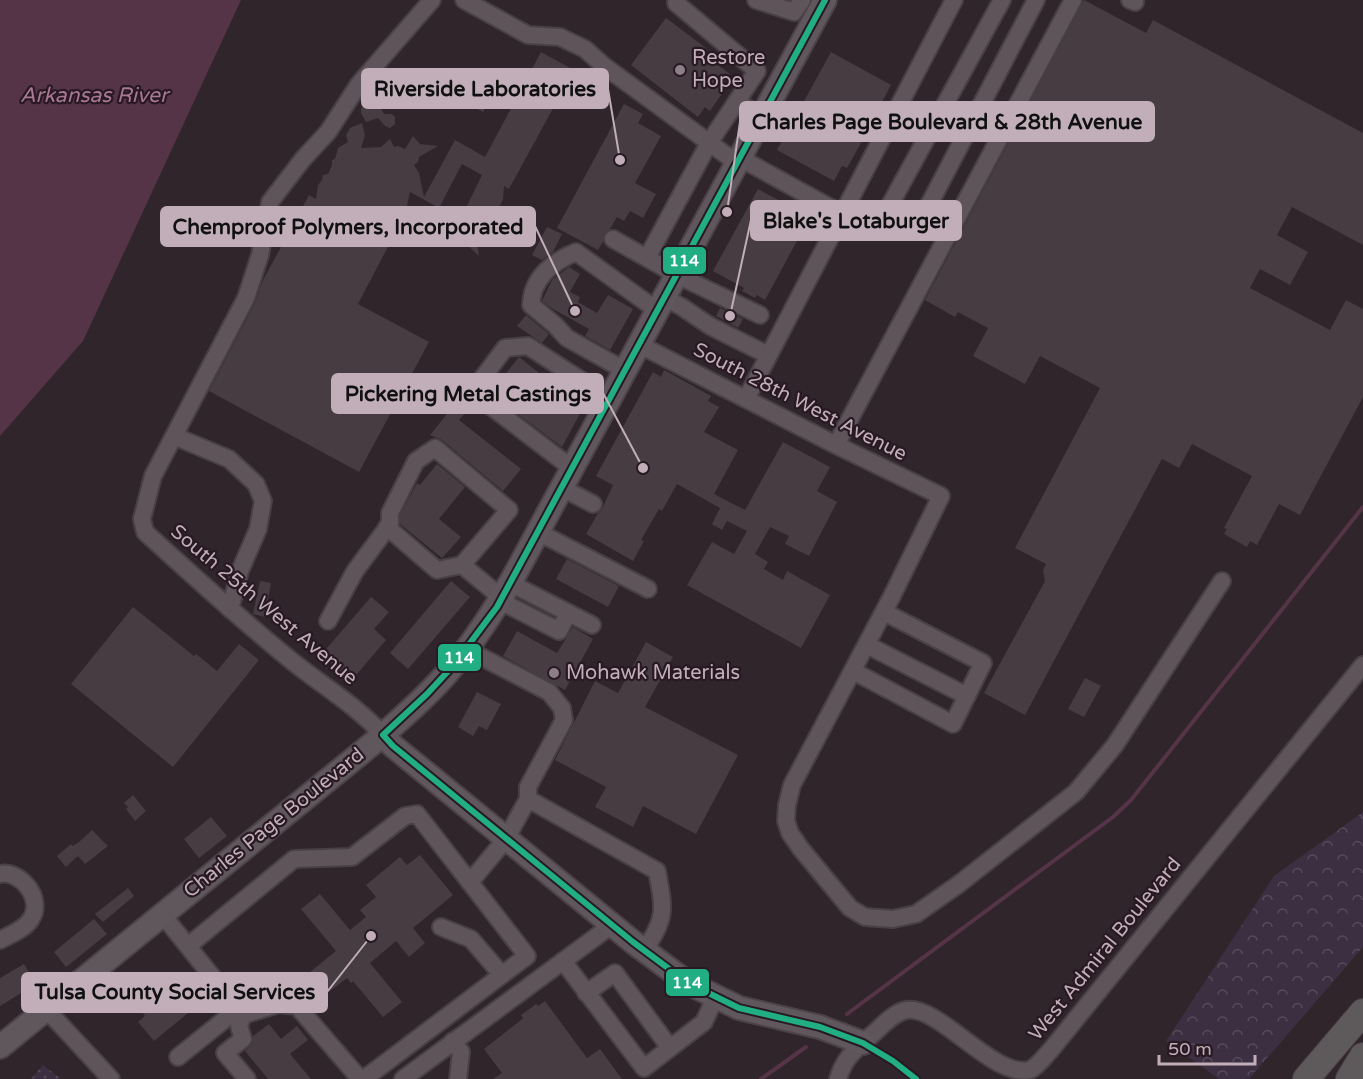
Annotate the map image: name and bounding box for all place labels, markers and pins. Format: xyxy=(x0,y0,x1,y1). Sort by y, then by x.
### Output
place label: Restore Hope xyxy=(692,46,765,93)
marker: Restore Hope xyxy=(673,63,687,77)
callout: Riverside Laboratories xyxy=(362,69,608,108)
callout: Charles Page Boulevard & 28th Avenue xyxy=(740,102,1154,141)
callout: Blake's Lotaburger xyxy=(751,201,961,240)
callout: Chemproof Polymers, Incorporated xyxy=(161,207,535,246)
callout: Pickering Metal Castings xyxy=(332,374,603,413)
place label: Mohawk Materials xyxy=(566,661,740,685)
marker: Mohawk Materials xyxy=(547,666,561,680)
callout: Tulsa County Social Services xyxy=(22,973,327,1012)

